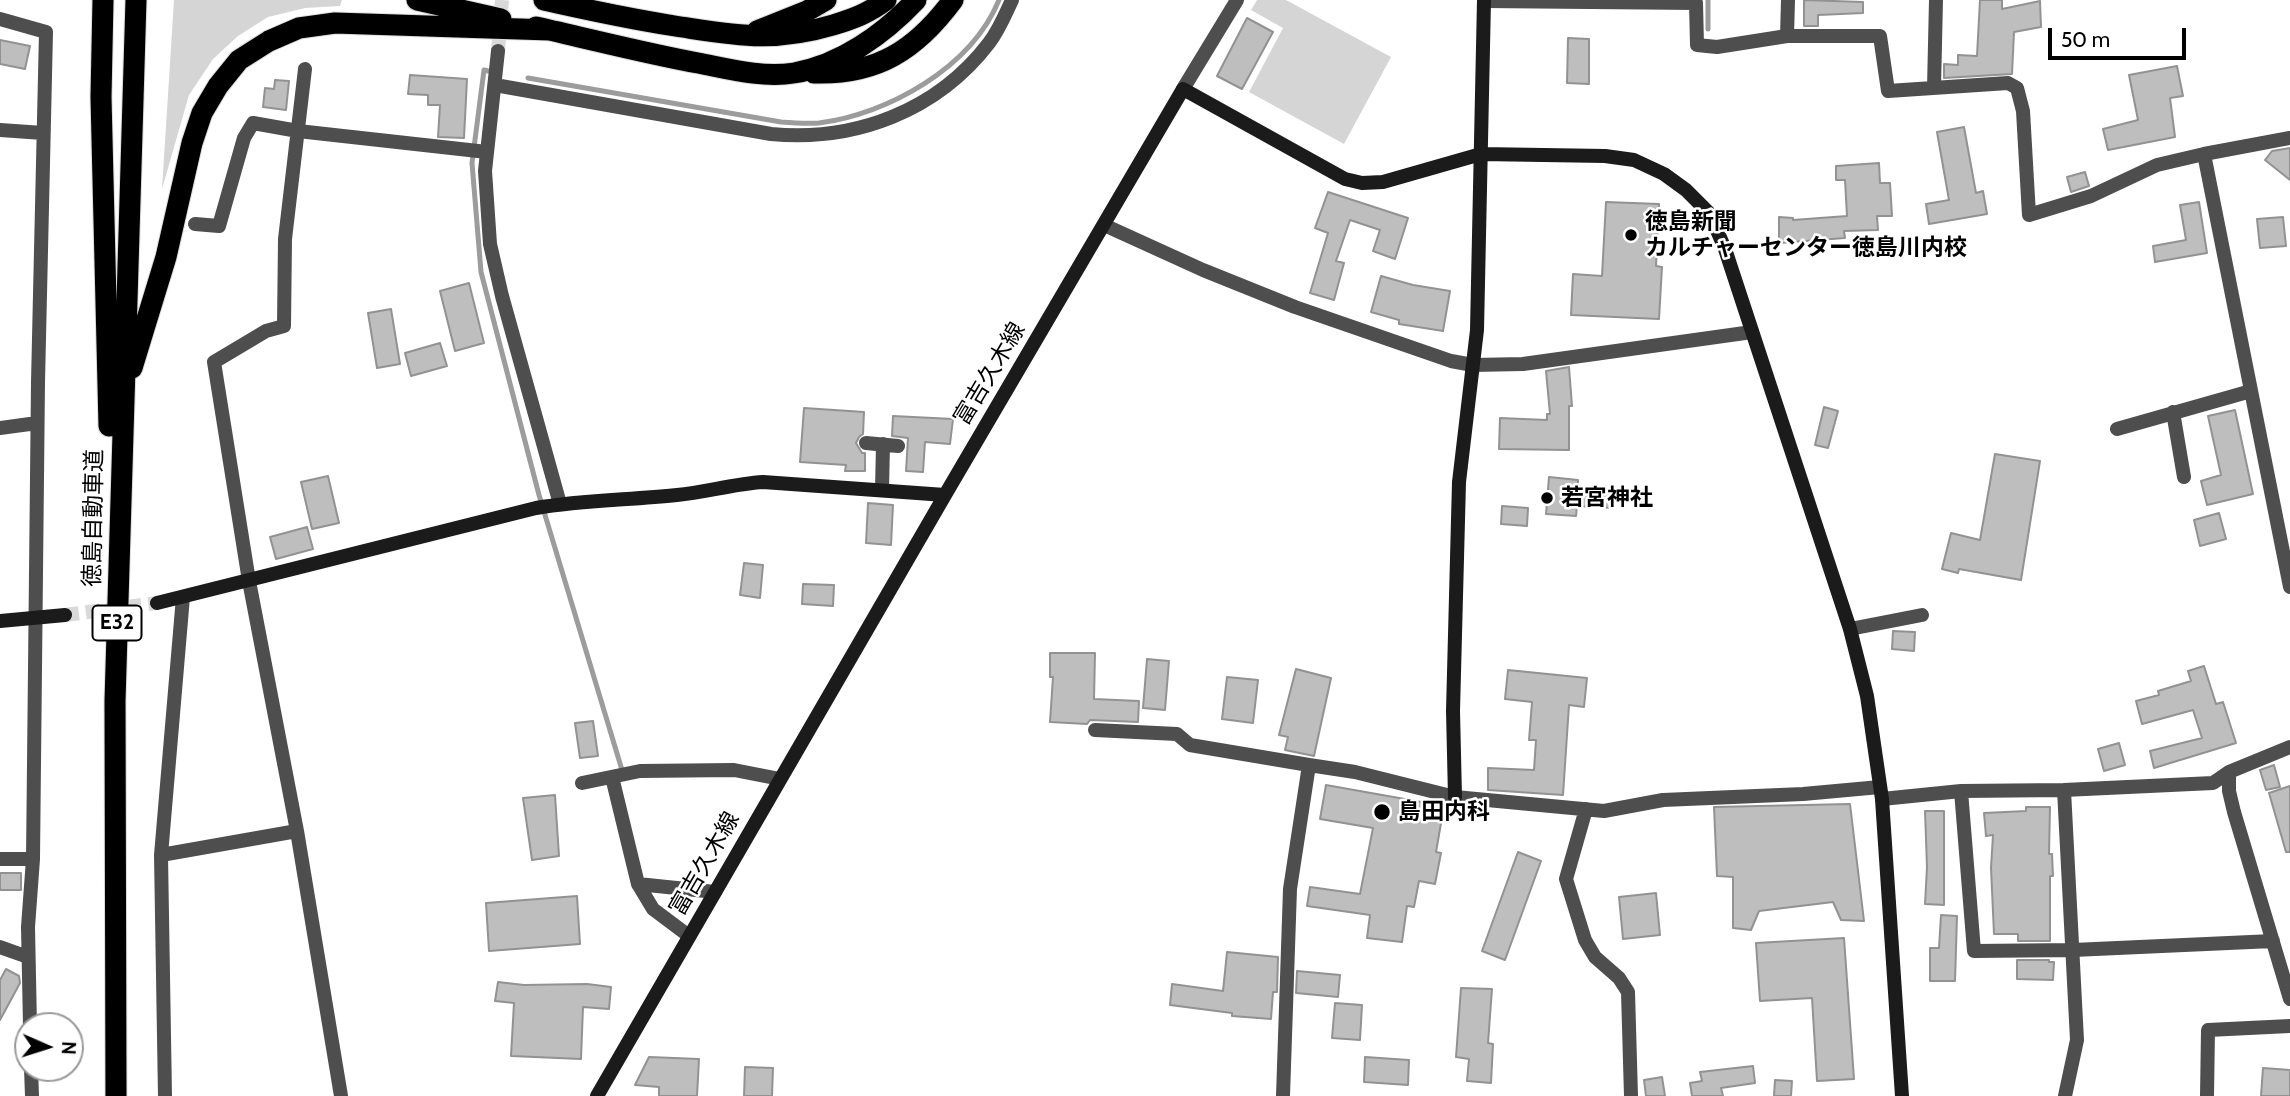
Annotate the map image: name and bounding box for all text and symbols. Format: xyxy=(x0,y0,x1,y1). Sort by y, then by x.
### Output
scale bar xyxy=(2052,14,2190,58)
text: 50 m xyxy=(2061,27,2110,52)
place label: 徳島新聞 カルチャーセンター徳島川内校 xyxy=(1645,208,1967,262)
marker: 徳島新聞 カルチャーセンター徳島川内校 xyxy=(1623,227,1639,243)
street label: 富吉久木線 xyxy=(949,318,1031,430)
street label: 徳島自動車道 xyxy=(79,449,109,587)
place label: 若宮神社 xyxy=(1561,484,1653,512)
marker: 若宮神社 xyxy=(1539,490,1555,506)
road number: E32 xyxy=(92,606,142,640)
place label: 島田内科 xyxy=(1398,798,1490,826)
marker: 島田内科 xyxy=(1372,802,1392,822)
street label: 富吉久木線 xyxy=(664,807,746,921)
north arrow xyxy=(14,1012,84,1082)
text: N xyxy=(57,1041,80,1055)

